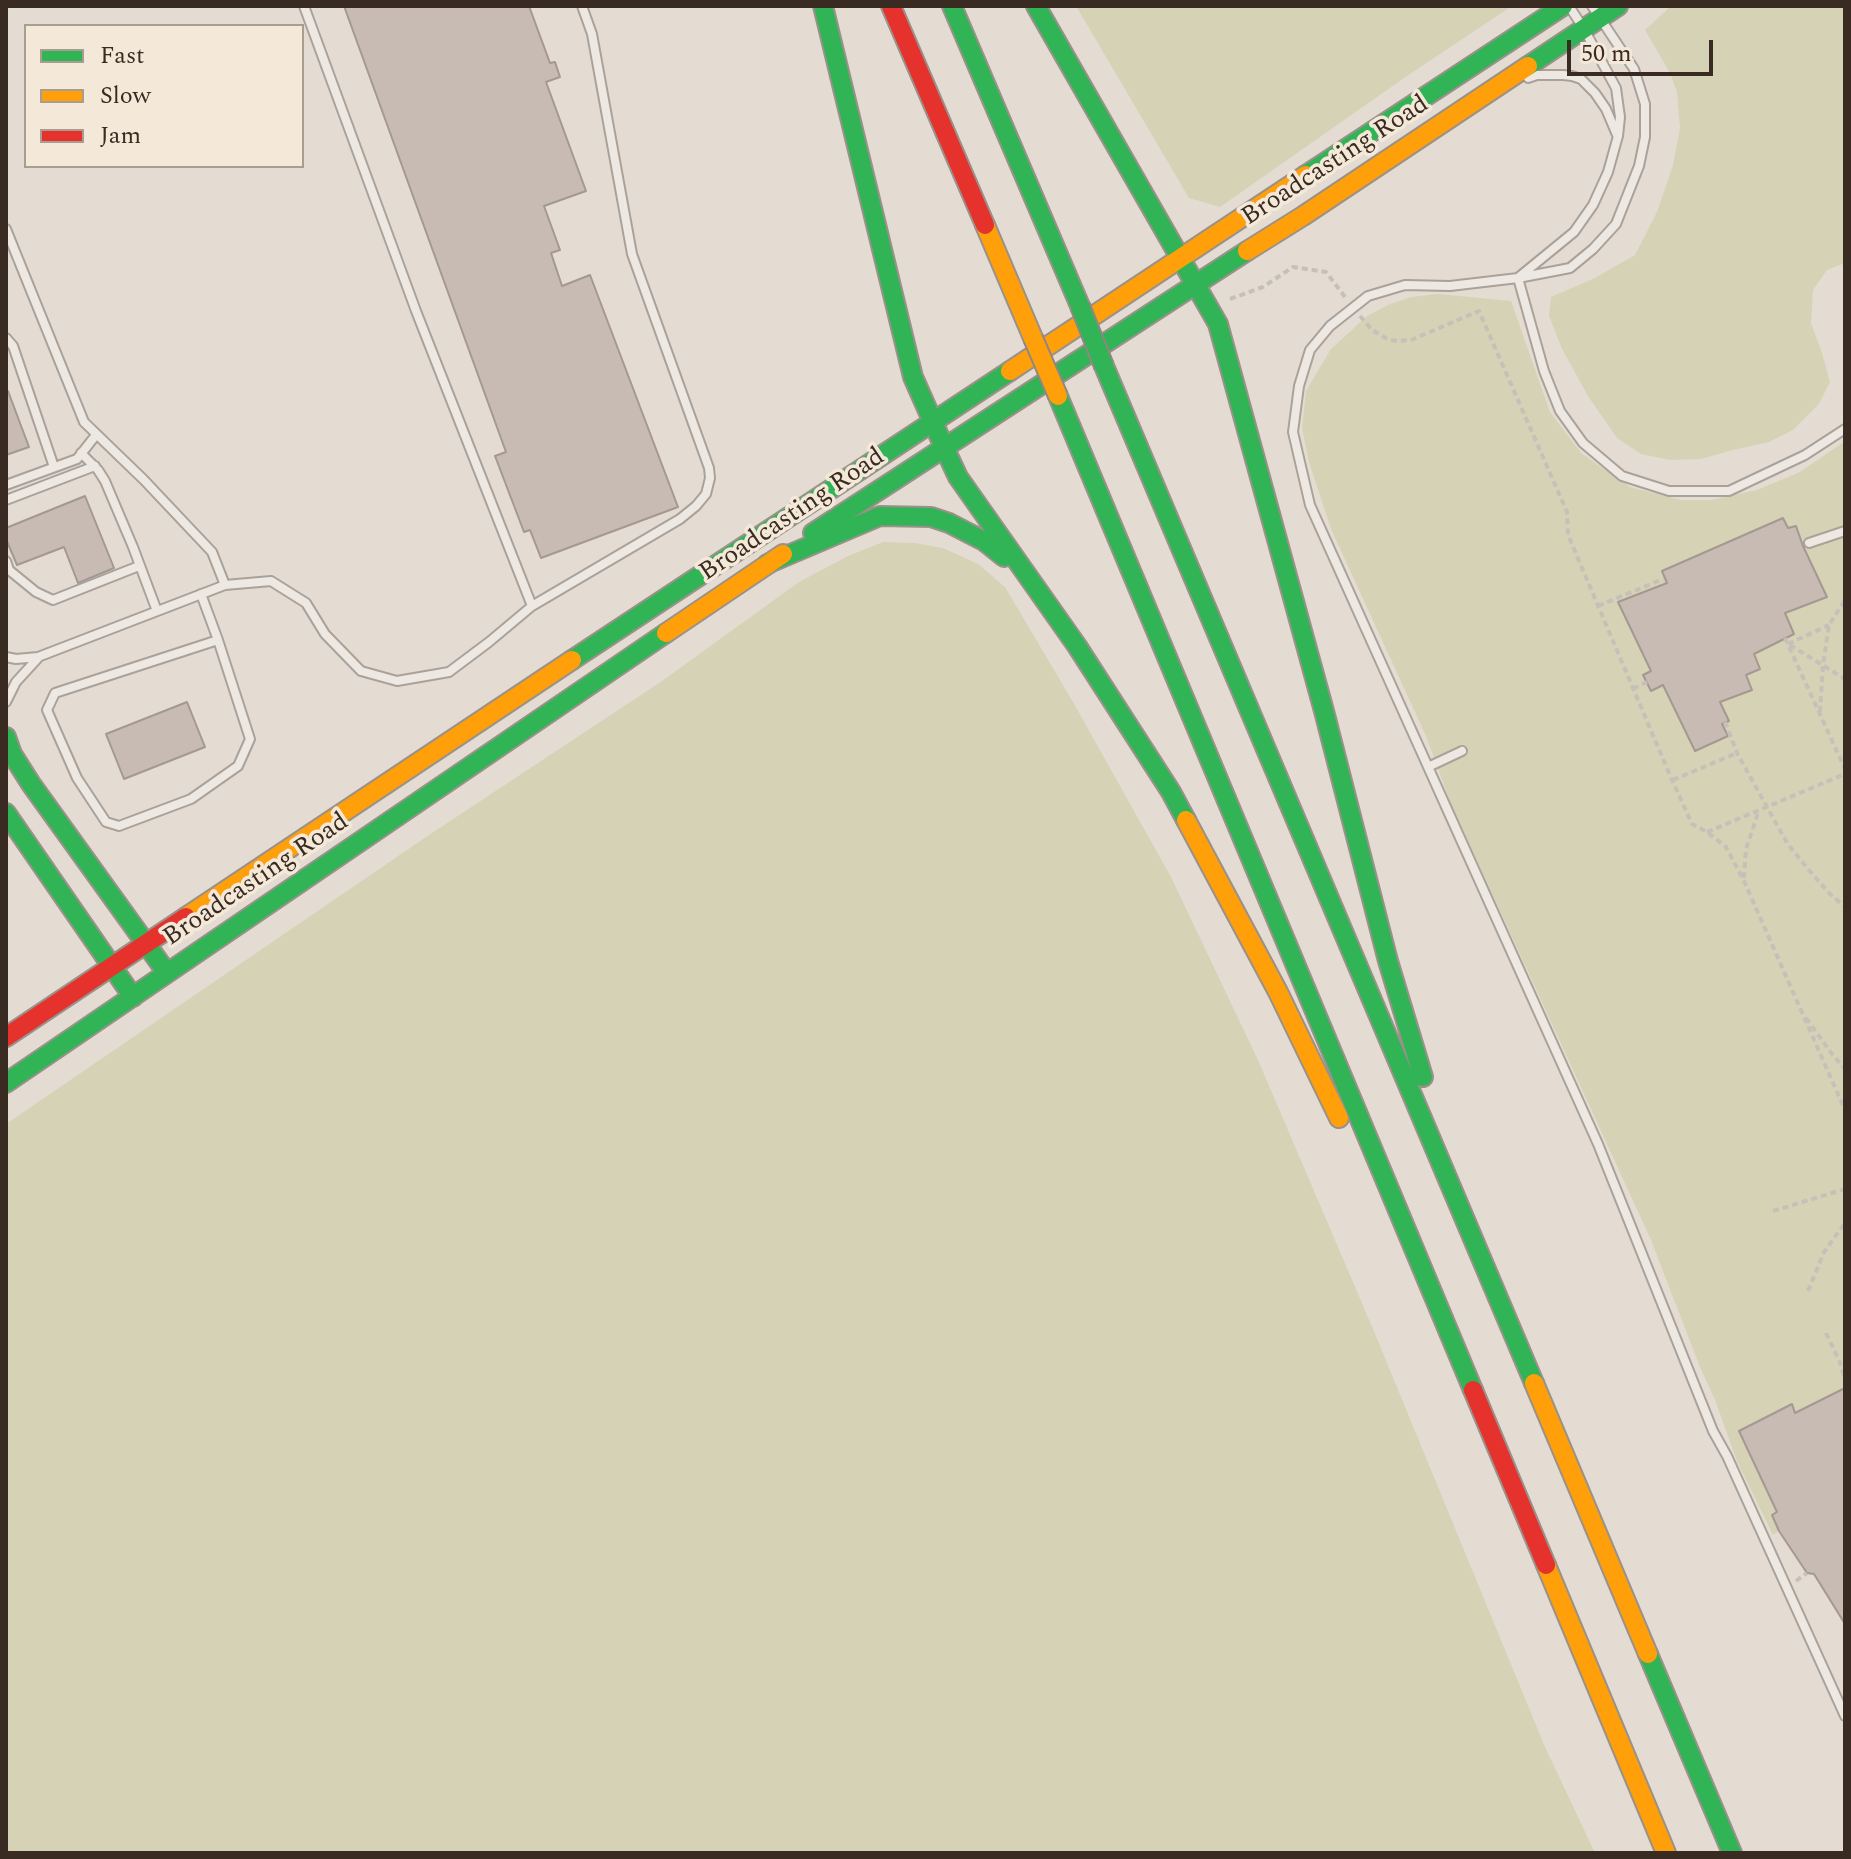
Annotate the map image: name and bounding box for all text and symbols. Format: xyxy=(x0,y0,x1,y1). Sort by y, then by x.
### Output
legend xyxy=(24,24,304,168)
scale bar xyxy=(1571,24,1717,74)
text: 50 m xyxy=(1581,36,1632,72)
text: Fast xyxy=(100,38,145,74)
text: Slow xyxy=(100,78,151,114)
street label: Broadcasting Road xyxy=(1237,90,1435,234)
text: Jam xyxy=(100,118,141,154)
street label: Broadcasting Road xyxy=(694,442,892,590)
street label: Broadcasting Road xyxy=(158,807,356,955)

